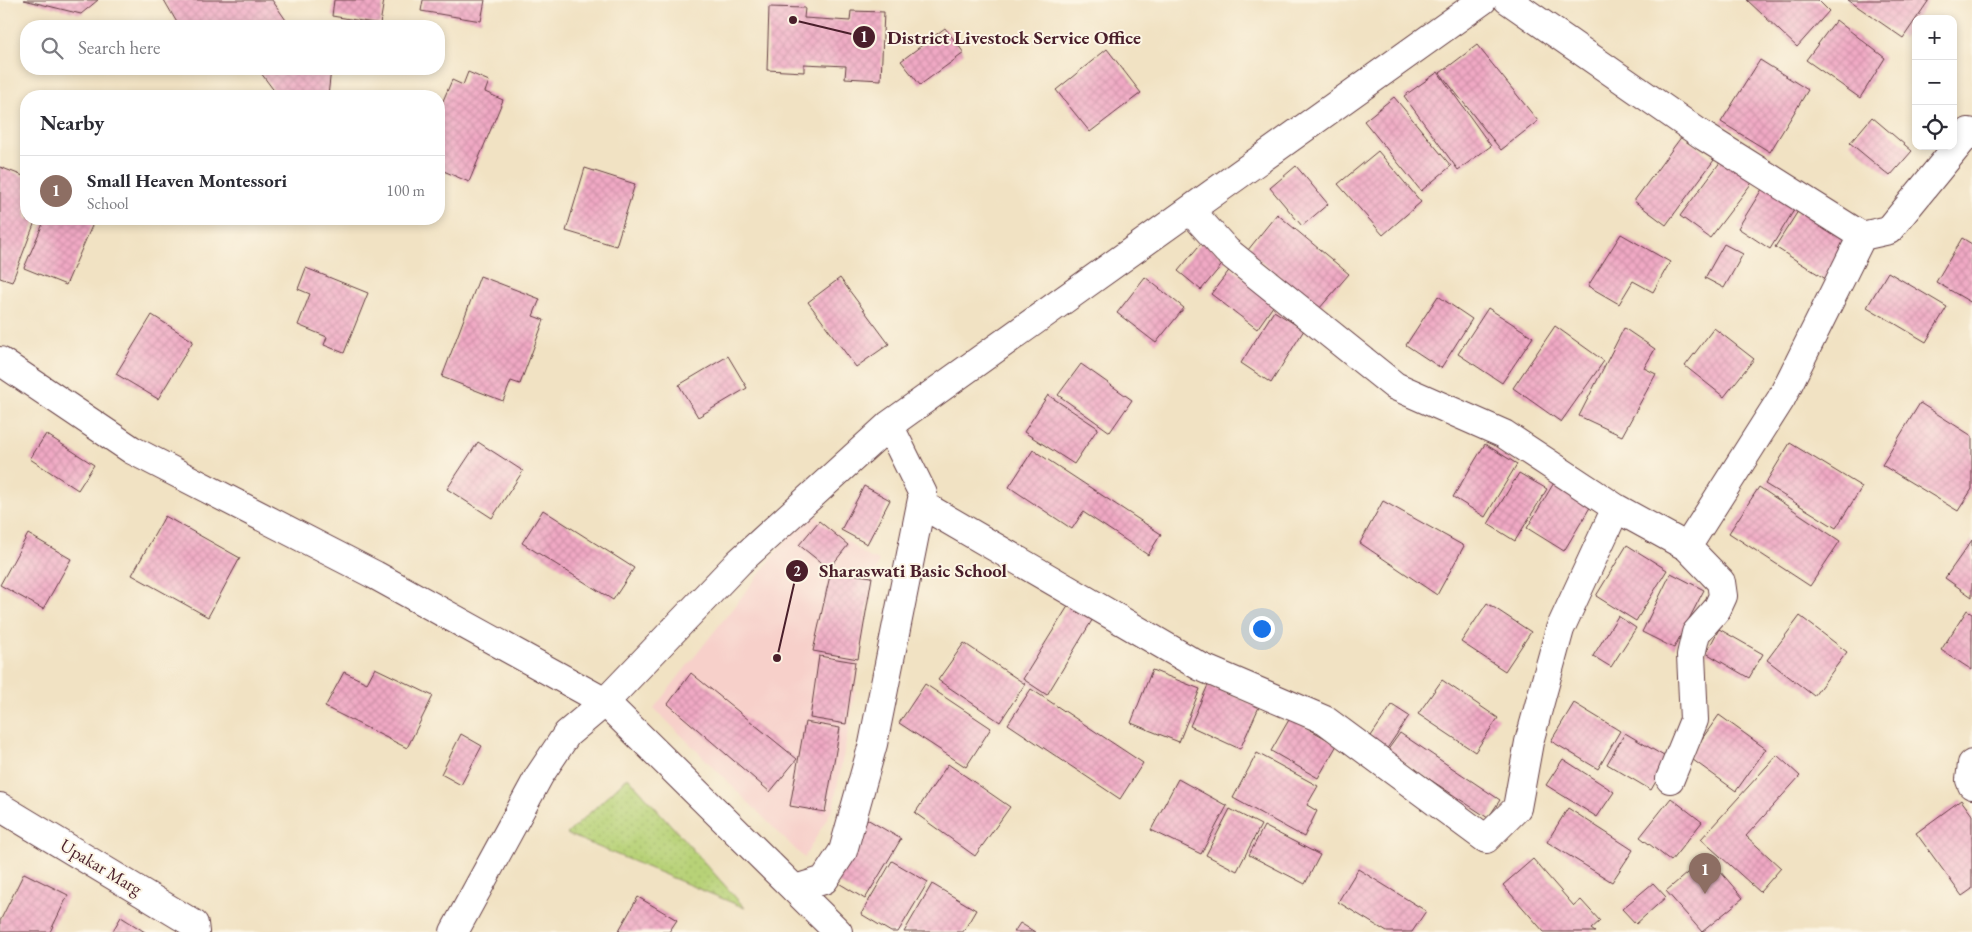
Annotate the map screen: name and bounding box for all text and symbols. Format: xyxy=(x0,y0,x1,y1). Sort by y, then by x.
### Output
map controls xyxy=(1912,15,1957,150)
button: + xyxy=(1912,15,1957,60)
search box xyxy=(20,20,445,75)
callout: District Livestock Service Office xyxy=(852,20,1151,54)
text: District Livestock Service Office xyxy=(887,25,1141,50)
text: 1 xyxy=(860,27,868,46)
icon: search xyxy=(38,34,66,62)
text: Search here xyxy=(78,35,160,60)
button: − xyxy=(1912,60,1957,105)
button: locate xyxy=(1912,105,1957,150)
text: Nearby xyxy=(40,109,104,136)
text: Small Heaven Montessori xyxy=(87,168,287,193)
text: 1 xyxy=(52,180,60,201)
text: 100 m xyxy=(386,180,425,201)
text: School xyxy=(87,193,129,214)
callout: Sharaswati Basic School xyxy=(784,554,1017,588)
text: Sharaswati Basic School xyxy=(819,558,1008,583)
text: 2 xyxy=(793,561,801,580)
your location xyxy=(1249,616,1275,642)
street label: Upakar Marg xyxy=(56,833,147,900)
pin: 1 xyxy=(1689,853,1721,894)

